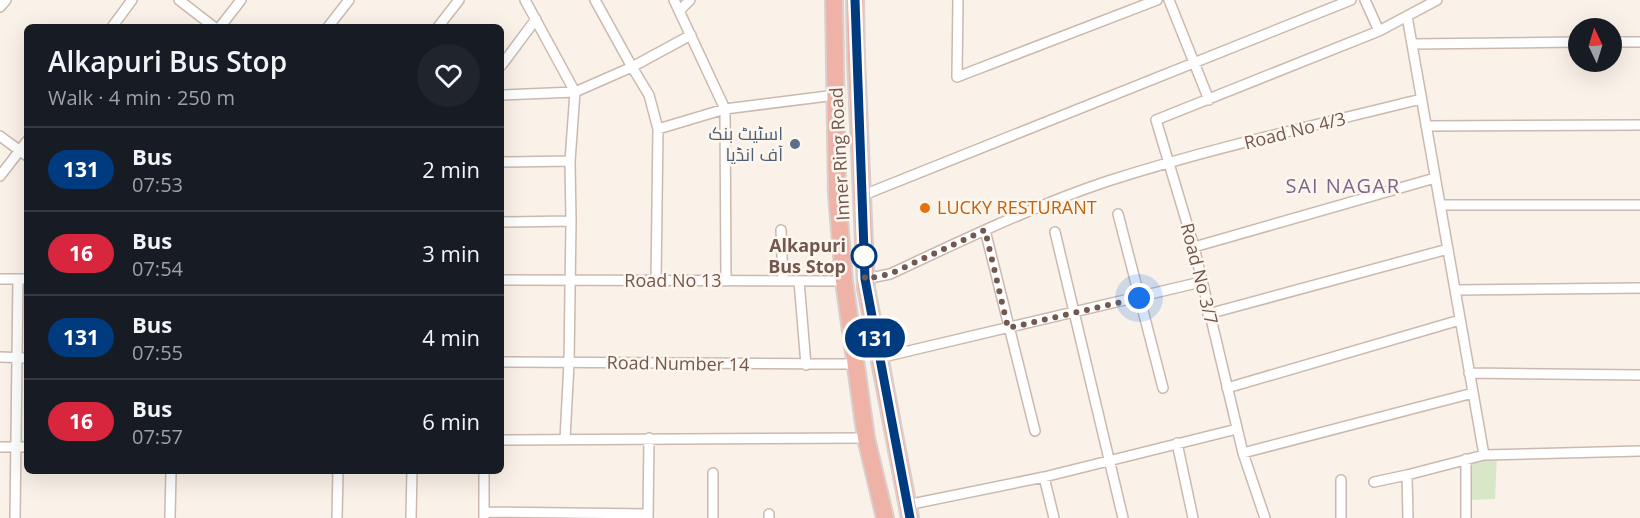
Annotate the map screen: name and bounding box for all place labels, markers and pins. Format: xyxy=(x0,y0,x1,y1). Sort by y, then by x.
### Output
place label: اسٹیٹ بنک آف انڈیا xyxy=(709,121,783,166)
marker: اسٹیٹ بنک آف انڈیا xyxy=(788,137,802,151)
place label: LUCKY RESTURANT xyxy=(937,195,1097,219)
marker: LUCKY RESTURANT xyxy=(918,201,932,215)
place label: Alkapuri Bus Stop xyxy=(768,233,846,278)
marker: Alkapuri Bus Stop xyxy=(851,243,877,269)

